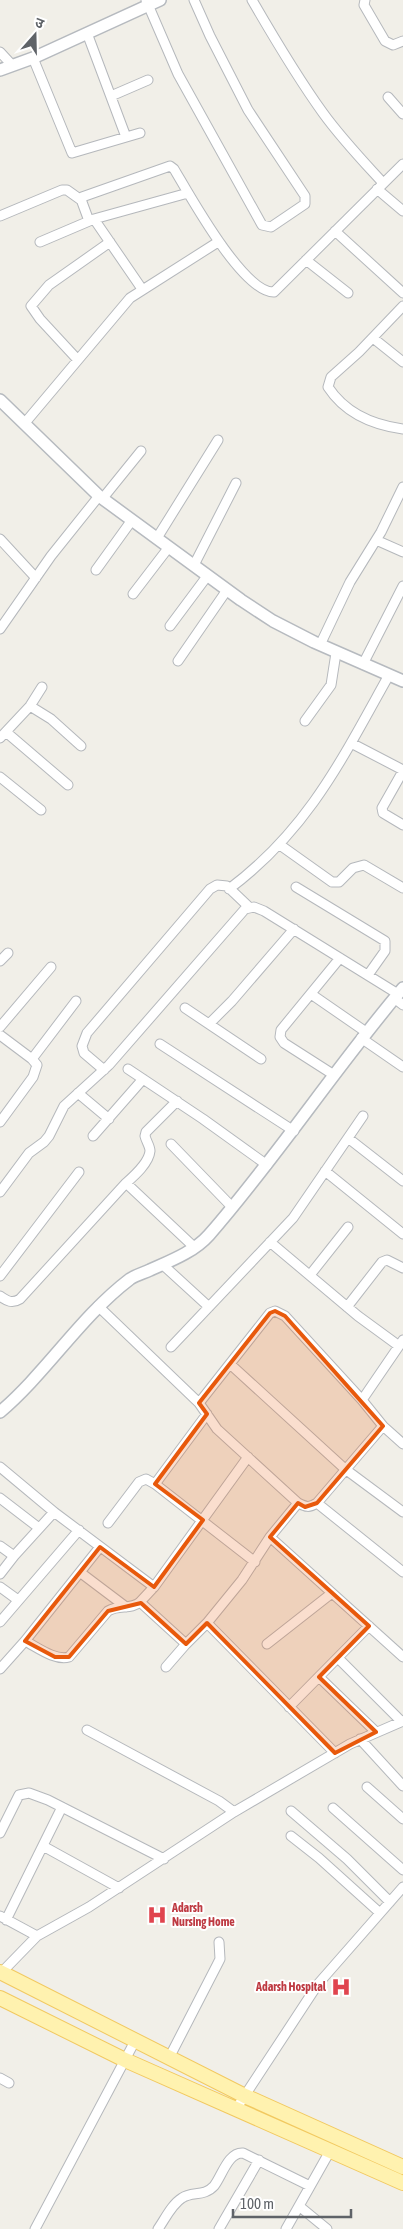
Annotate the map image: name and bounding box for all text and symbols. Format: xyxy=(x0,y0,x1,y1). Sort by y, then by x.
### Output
north arrow xyxy=(10,10,60,60)
text: उ xyxy=(33,14,47,32)
place label: Adarsh Nursing Home xyxy=(171,1901,235,1929)
hospital icon: Adarsh Nursing Home xyxy=(146,1904,168,1926)
hospital icon: Adarsh Hospital xyxy=(330,1976,352,1998)
place label: Adarsh Hospital xyxy=(255,1980,327,1994)
scale bar xyxy=(233,2186,350,2218)
text: 100 m xyxy=(240,2195,274,2212)

